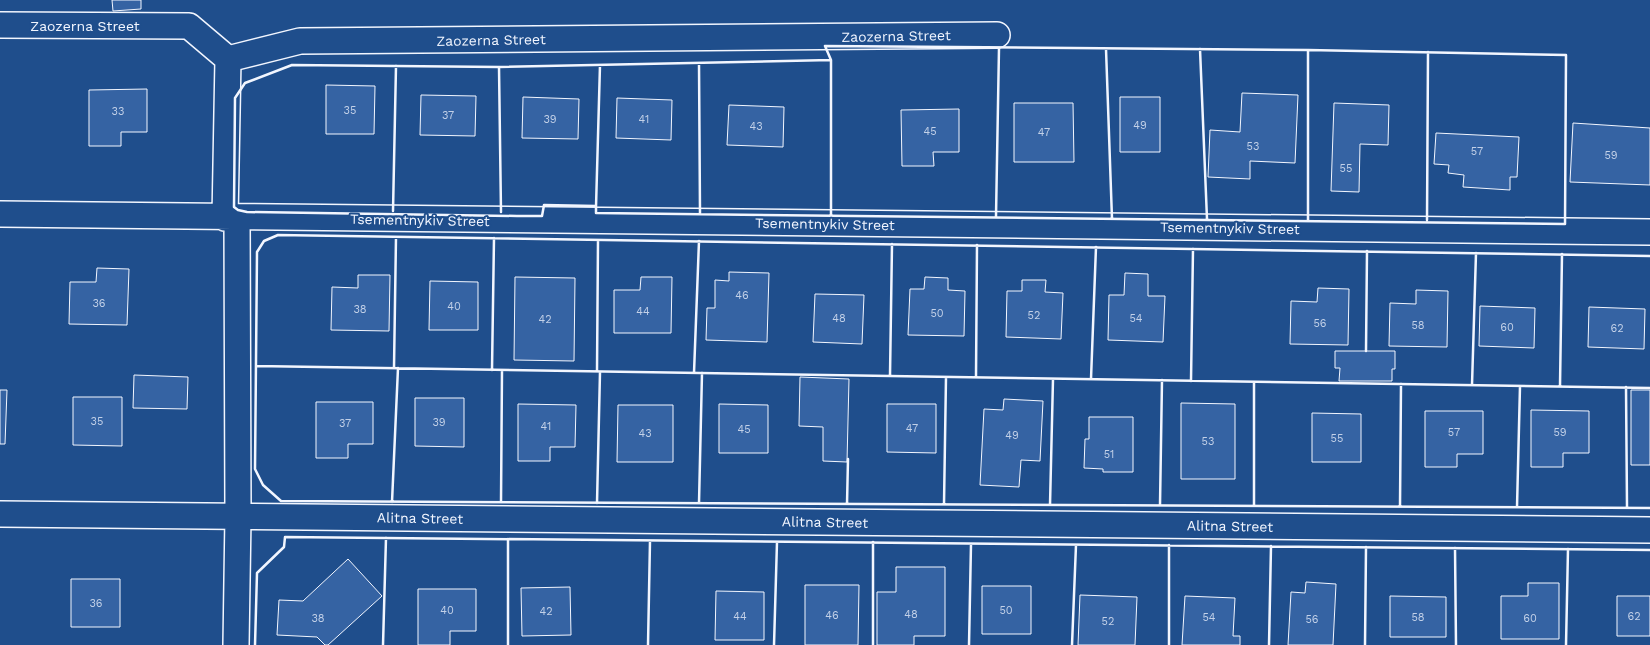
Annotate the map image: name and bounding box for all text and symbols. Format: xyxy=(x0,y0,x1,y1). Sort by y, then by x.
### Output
street label: Zaozerna Street xyxy=(30,18,140,34)
street label: Zaozerna Street xyxy=(841,27,951,45)
street label: Zaozerna Street xyxy=(436,31,546,49)
house number: 35 xyxy=(344,104,356,117)
house number: 33 xyxy=(112,105,124,118)
house number: 37 xyxy=(442,109,454,122)
house number: 39 xyxy=(543,113,557,126)
house number: 41 xyxy=(639,113,649,126)
house number: 49 xyxy=(1133,119,1147,132)
house number: 43 xyxy=(749,120,763,133)
house number: 45 xyxy=(923,125,937,138)
house number: 47 xyxy=(1038,126,1050,139)
house number: 53 xyxy=(1247,140,1259,153)
house number: 57 xyxy=(1471,145,1483,158)
house number: 59 xyxy=(1604,149,1618,162)
house number: 55 xyxy=(1340,162,1352,175)
street label: Tsementnykiv Street xyxy=(350,211,490,229)
street label: Tsementnykiv Street xyxy=(755,215,895,233)
street label: Tsementnykiv Street xyxy=(1160,219,1300,237)
house number: 46 xyxy=(735,289,749,302)
house number: 36 xyxy=(92,297,106,310)
house number: 40 xyxy=(447,300,461,313)
house number: 38 xyxy=(353,303,367,316)
house number: 44 xyxy=(636,305,650,318)
house number: 50 xyxy=(930,307,944,320)
house number: 52 xyxy=(1028,309,1040,322)
house number: 48 xyxy=(832,312,846,325)
house number: 54 xyxy=(1129,312,1143,325)
house number: 42 xyxy=(538,313,552,326)
house number: 56 xyxy=(1313,317,1327,330)
house number: 58 xyxy=(1411,319,1425,332)
house number: 60 xyxy=(1500,321,1514,334)
house number: 62 xyxy=(1610,322,1624,335)
house number: 35 xyxy=(91,415,103,428)
house number: 39 xyxy=(432,416,446,429)
house number: 37 xyxy=(339,417,351,430)
house number: 41 xyxy=(541,420,551,433)
house number: 47 xyxy=(906,422,918,435)
house number: 45 xyxy=(737,423,751,436)
house number: 57 xyxy=(1448,426,1460,439)
house number: 59 xyxy=(1553,426,1567,439)
house number: 43 xyxy=(638,427,652,440)
house number: 49 xyxy=(1005,429,1019,442)
house number: 55 xyxy=(1331,432,1343,445)
house number: 53 xyxy=(1202,435,1214,448)
house number: 51 xyxy=(1104,448,1114,461)
street label: Alitna Street xyxy=(377,509,463,527)
street label: Alitna Street xyxy=(782,513,868,531)
street label: Alitna Street xyxy=(1187,517,1273,535)
house number: 36 xyxy=(89,597,103,610)
house number: 40 xyxy=(440,604,454,617)
house number: 50 xyxy=(999,604,1013,617)
house number: 42 xyxy=(539,605,553,618)
house number: 48 xyxy=(904,608,918,621)
house number: 46 xyxy=(825,609,839,622)
house number: 44 xyxy=(733,610,747,623)
house number: 62 xyxy=(1627,610,1641,623)
house number: 54 xyxy=(1202,611,1216,624)
house number: 58 xyxy=(1411,611,1425,624)
house number: 38 xyxy=(311,612,325,625)
house number: 60 xyxy=(1523,612,1537,625)
house number: 56 xyxy=(1305,613,1319,626)
house number: 52 xyxy=(1102,615,1114,628)

